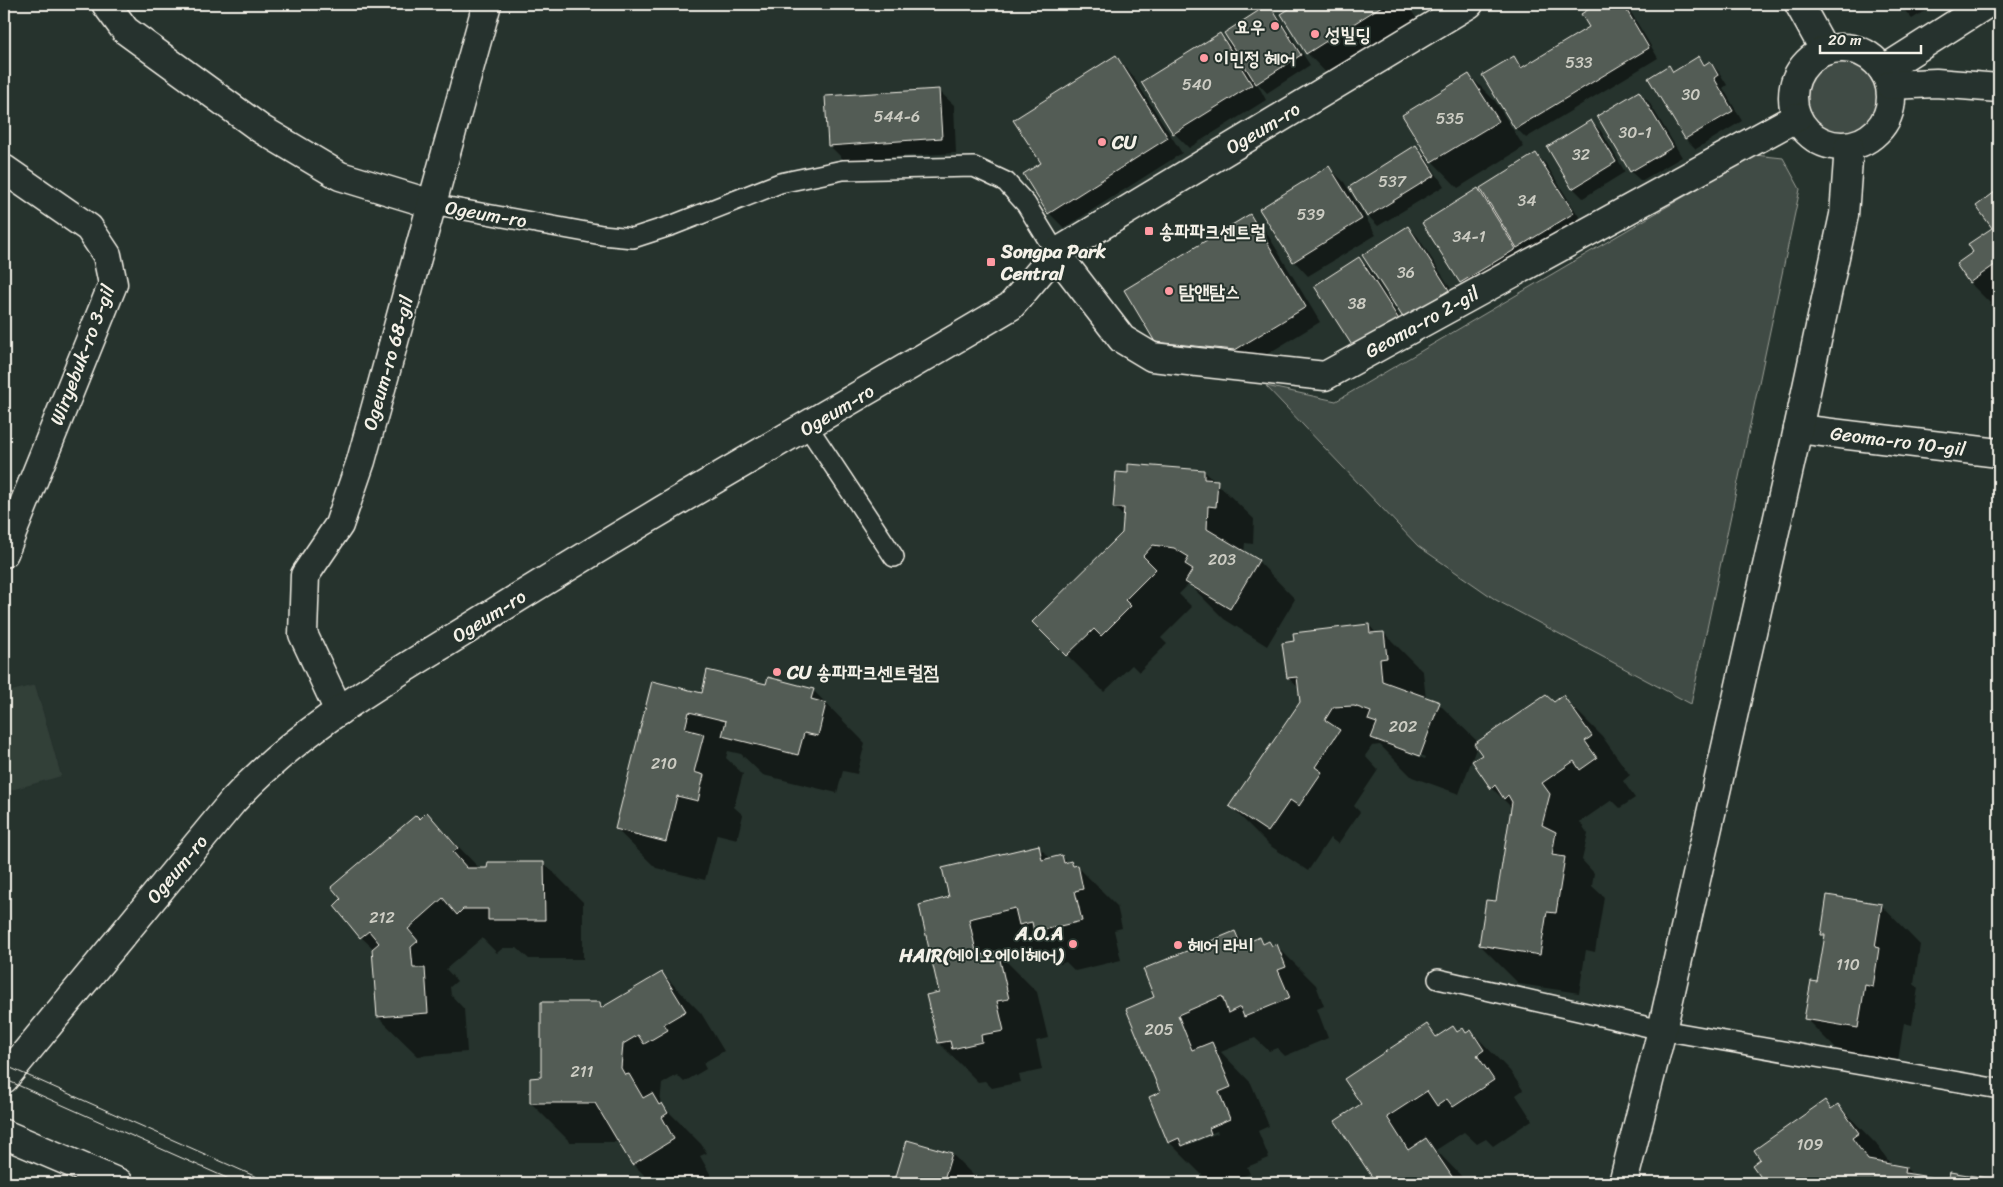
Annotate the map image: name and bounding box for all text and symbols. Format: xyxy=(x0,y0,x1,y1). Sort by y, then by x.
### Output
place label: 요우 xyxy=(1234,10,1265,43)
place label: 성빌딩 xyxy=(1325,18,1371,51)
marker: 요우 xyxy=(1269,20,1281,32)
scale bar xyxy=(1820,22,1922,54)
text: 20 m xyxy=(1828,27,1862,53)
marker: 성빌딩 xyxy=(1309,28,1321,40)
place label: 이민정 헤어 xyxy=(1214,42,1295,75)
house number: 533 xyxy=(1565,48,1593,77)
marker: 이민정 헤어 xyxy=(1198,52,1210,64)
house number: 540 xyxy=(1182,70,1212,99)
house number: 30 xyxy=(1682,80,1700,109)
street label: Ogeum-ro xyxy=(1219,93,1307,163)
house number: 544-6 xyxy=(874,102,920,131)
house number: 535 xyxy=(1436,104,1464,133)
house number: 30-1 xyxy=(1618,118,1652,147)
place label: CU xyxy=(1111,126,1138,159)
marker: CU xyxy=(1096,136,1108,148)
house number: 32 xyxy=(1572,140,1590,169)
house number: 537 xyxy=(1378,167,1407,196)
house number: 34 xyxy=(1518,186,1536,215)
street label: Ogeum-ro xyxy=(443,191,529,237)
house number: 539 xyxy=(1297,200,1325,229)
place label: 송파파크센트럴 xyxy=(1159,215,1267,248)
house number: 34-1 xyxy=(1452,222,1486,251)
marker: 송파파크센트럴 xyxy=(1143,225,1155,237)
place label: Songpa Park Central xyxy=(1000,235,1107,290)
marker: Songpa Park Central xyxy=(985,256,997,268)
house number: 36 xyxy=(1397,258,1415,287)
place label: 탐앤탐스 xyxy=(1179,275,1240,308)
street label: Geoma-ro 2-gil xyxy=(1359,277,1486,367)
street label: Wiryebuk-ro 3-gil xyxy=(40,279,124,430)
marker: 탐앤탐스 xyxy=(1163,285,1175,297)
house number: 38 xyxy=(1348,289,1367,318)
street label: Ogeum-ro 68-gil xyxy=(353,291,423,434)
street label: Ogeum-ro xyxy=(793,375,881,445)
street label: Geoma-ro 10-gil xyxy=(1829,416,1968,466)
house number: 203 xyxy=(1208,545,1236,574)
street label: Ogeum-ro xyxy=(445,580,533,652)
place label: CU 송파파크센트럴점 xyxy=(786,656,939,689)
marker: CU 송파파크센트럴점 xyxy=(771,666,783,678)
house number: 202 xyxy=(1389,712,1417,741)
house number: 210 xyxy=(651,749,677,778)
street label: Ogeum-ro xyxy=(138,827,216,911)
house number: 212 xyxy=(369,903,395,932)
place label: A.O.A HAIR(에이오에이헤어) xyxy=(898,917,1064,972)
place label: 헤어 라비 xyxy=(1187,929,1254,962)
marker: A.O.A HAIR(에이오에이헤어) xyxy=(1067,938,1079,950)
marker: 헤어 라비 xyxy=(1172,939,1184,951)
house number: 110 xyxy=(1836,950,1860,979)
house number: 205 xyxy=(1144,1015,1174,1044)
house number: 211 xyxy=(571,1057,594,1086)
house number: 109 xyxy=(1797,1130,1824,1159)

